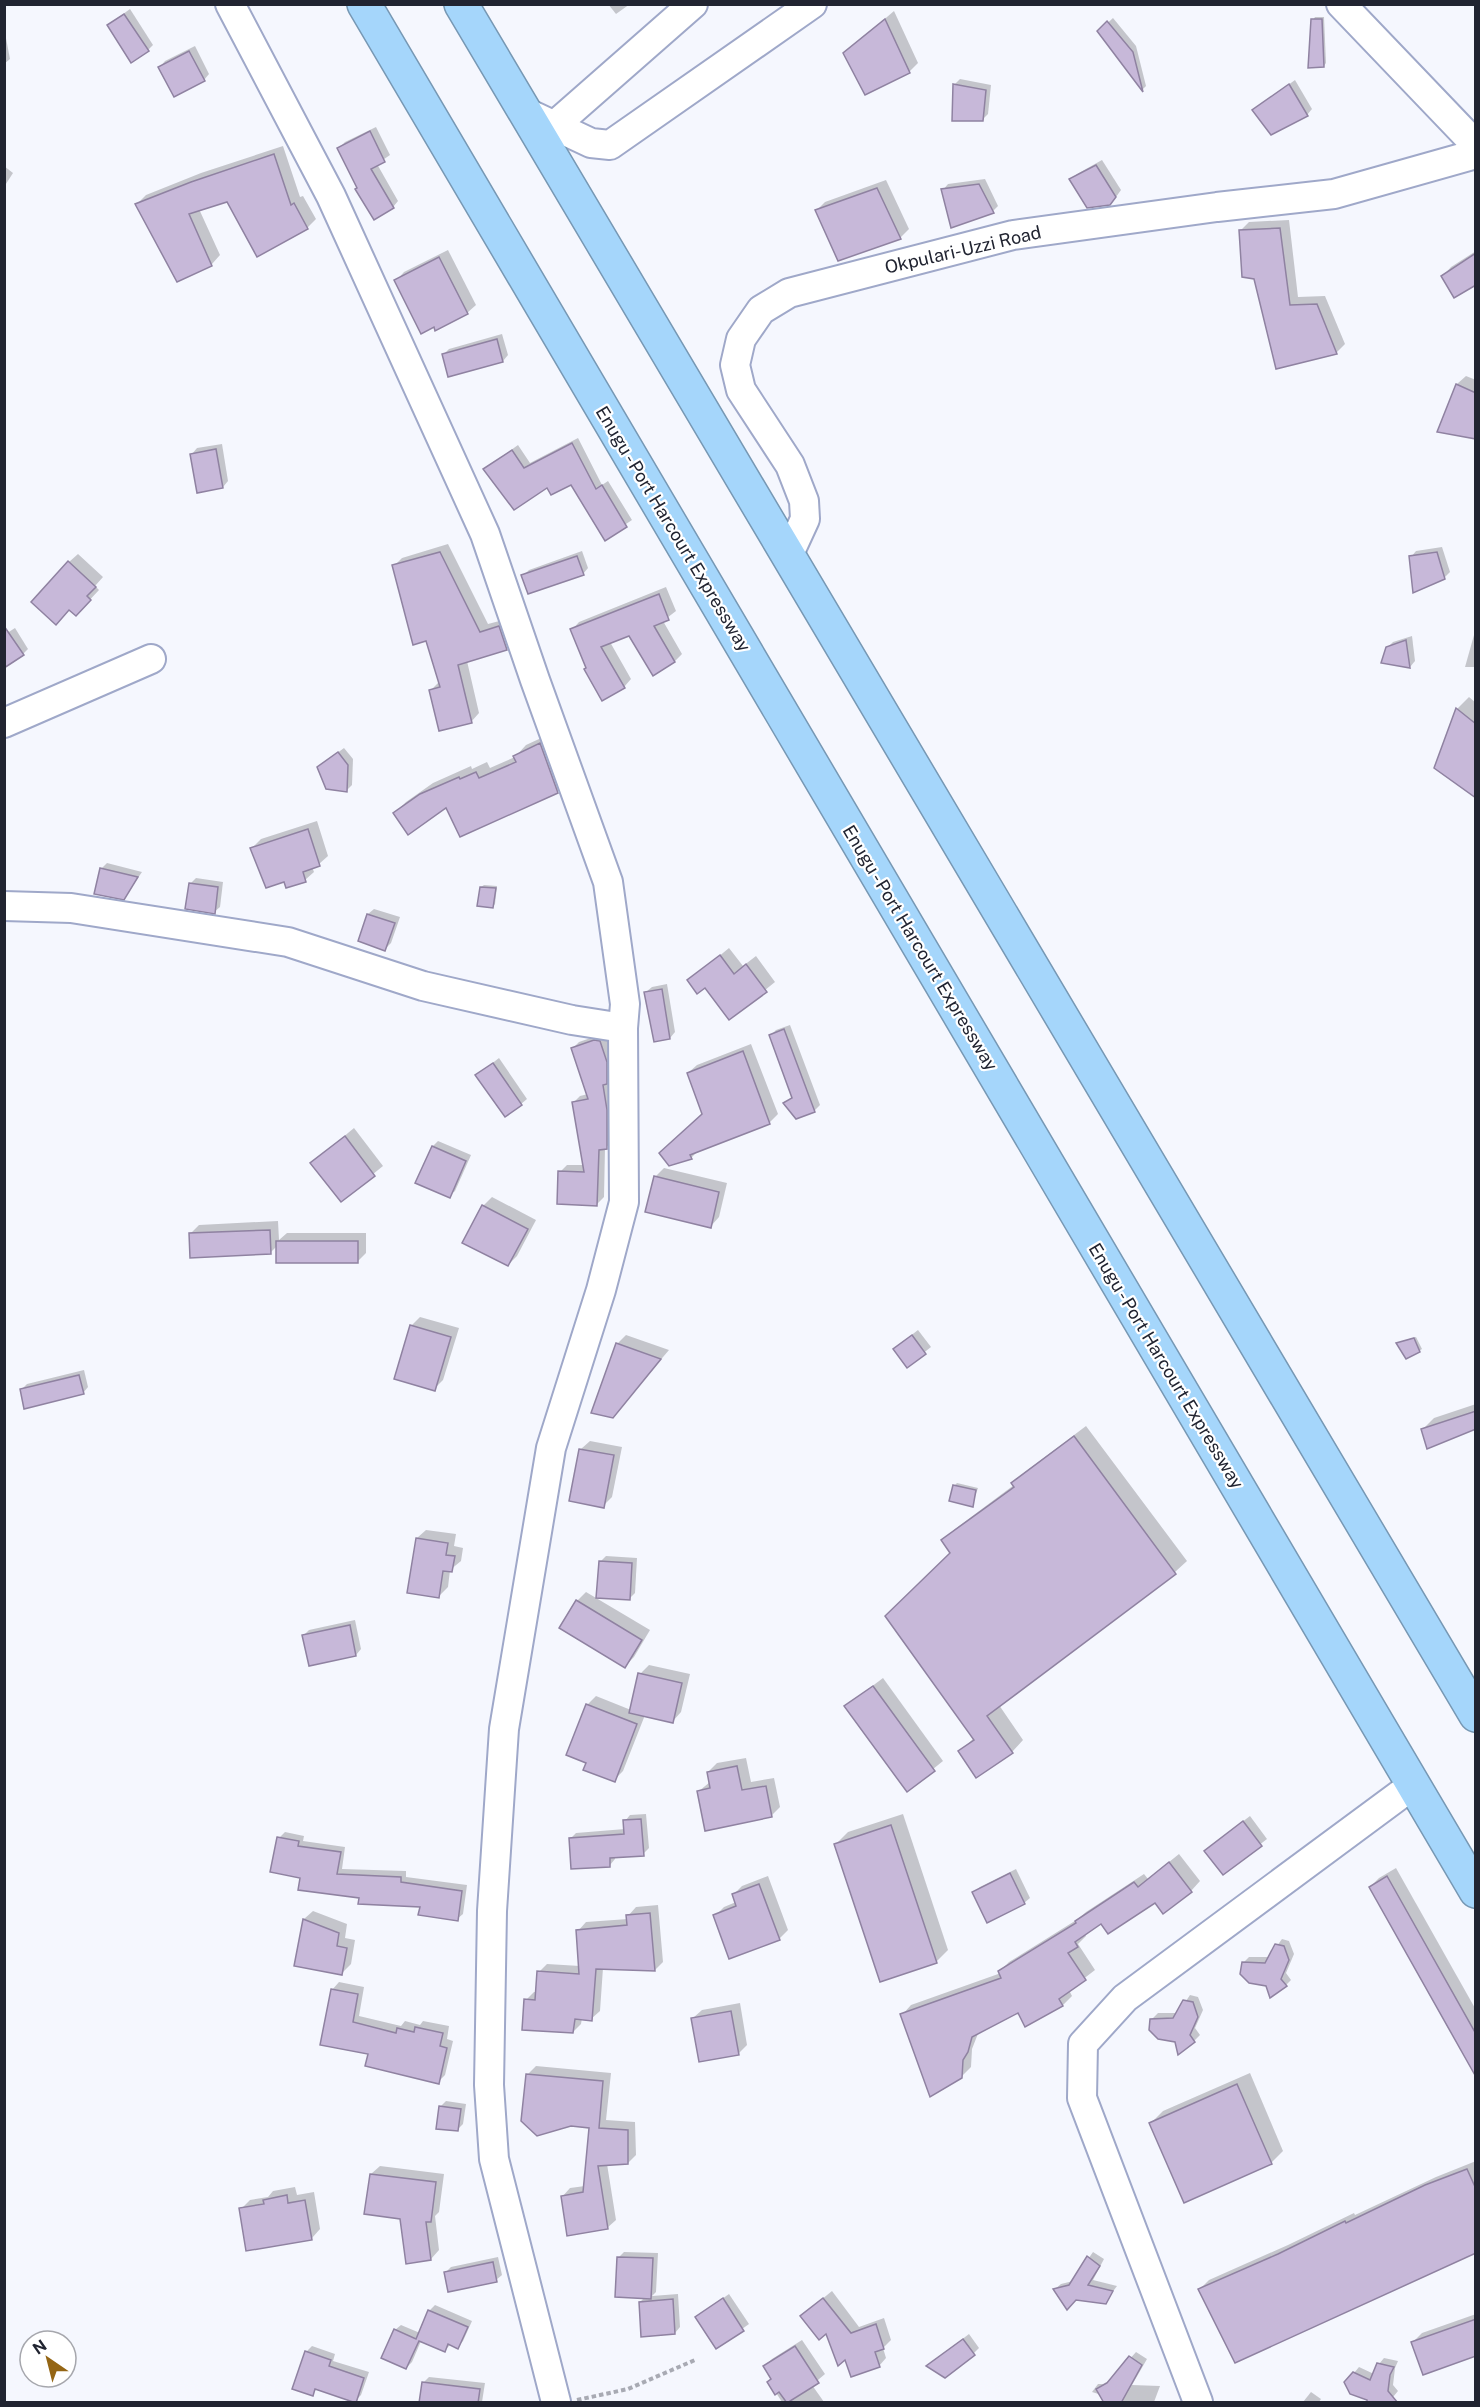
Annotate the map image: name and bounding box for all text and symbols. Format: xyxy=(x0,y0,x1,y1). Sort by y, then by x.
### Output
street label: Okpulari-Uzzi Road xyxy=(883,221,1043,278)
street label: Enugu - Port Harcourt Expressway xyxy=(592,402,755,656)
street label: Enugu - Port Harcourt Expressway xyxy=(839,821,1002,1075)
street label: Enugu - Port Harcourt Expressway xyxy=(1085,1239,1248,1493)
north arrow xyxy=(18,2329,78,2389)
text: N xyxy=(29,2336,50,2358)

